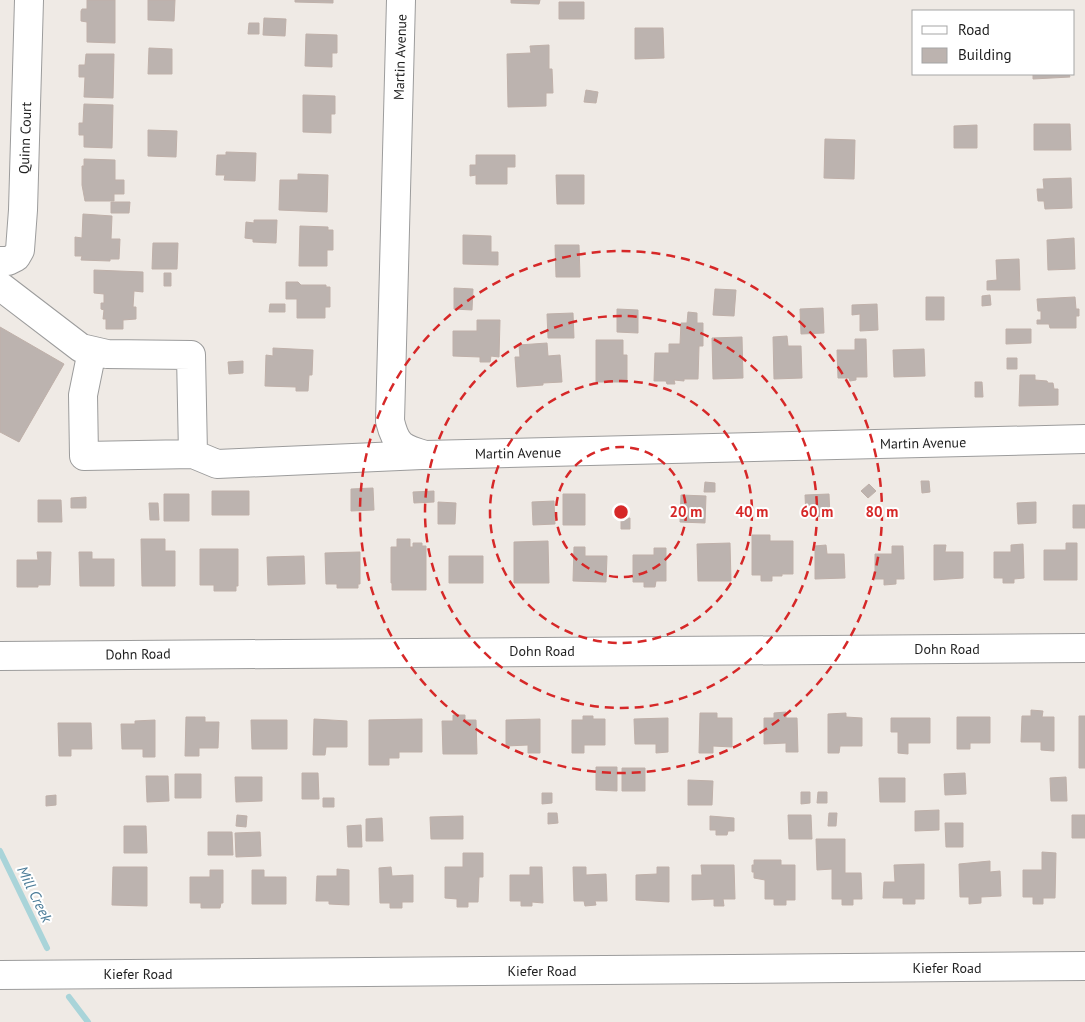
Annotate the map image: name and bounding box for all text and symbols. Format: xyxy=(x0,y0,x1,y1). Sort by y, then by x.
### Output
legend xyxy=(912,10,1075,75)
street label: Martin Avenue xyxy=(389,14,411,100)
text: Road xyxy=(958,20,990,39)
text: Building xyxy=(958,45,1012,64)
street label: Quinn Court xyxy=(15,101,35,175)
street label: Martin Avenue xyxy=(880,433,966,453)
street label: Martin Avenue xyxy=(475,443,561,463)
text: 20 m xyxy=(670,502,702,521)
text: 40 m xyxy=(736,502,768,521)
text: 60 m xyxy=(801,502,833,521)
text: 80 m xyxy=(866,502,898,521)
centre of rings xyxy=(612,503,630,521)
street label: Dohn Road xyxy=(914,640,980,658)
street label: Dohn Road xyxy=(509,642,575,660)
street label: Dohn Road xyxy=(105,644,171,664)
water label: Mill Creek xyxy=(13,863,57,926)
street label: Kiefer Road xyxy=(913,959,981,977)
street label: Kiefer Road xyxy=(508,962,576,980)
street label: Kiefer Road xyxy=(104,965,172,983)

